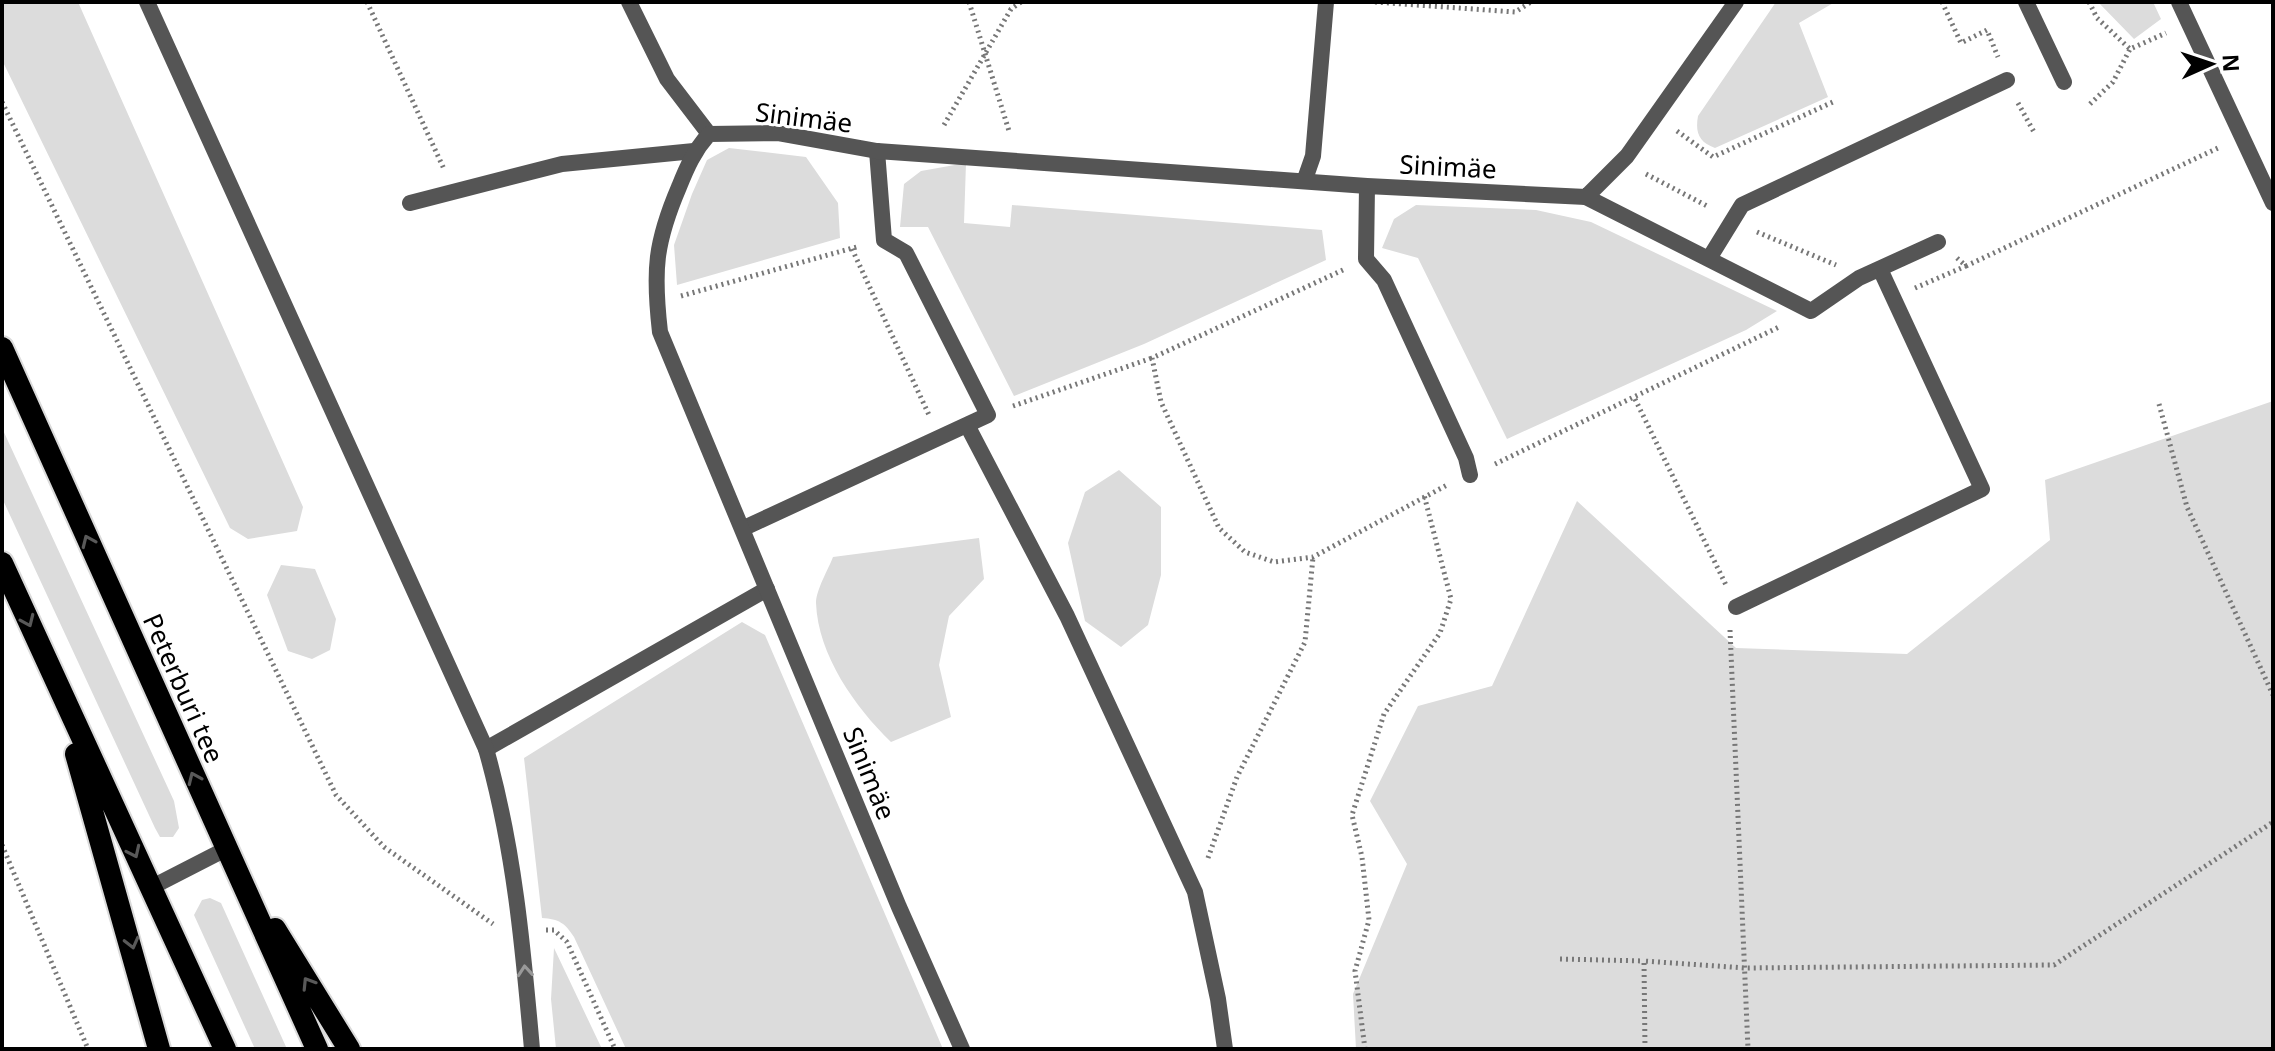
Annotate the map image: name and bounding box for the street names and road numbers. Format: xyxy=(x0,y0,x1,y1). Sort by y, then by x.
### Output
street label: Sinimäe xyxy=(754,93,854,141)
street label: Sinimäe xyxy=(1398,145,1498,187)
street label: Peterburi tee xyxy=(135,608,233,768)
street label: Sinimäe xyxy=(835,721,905,825)

